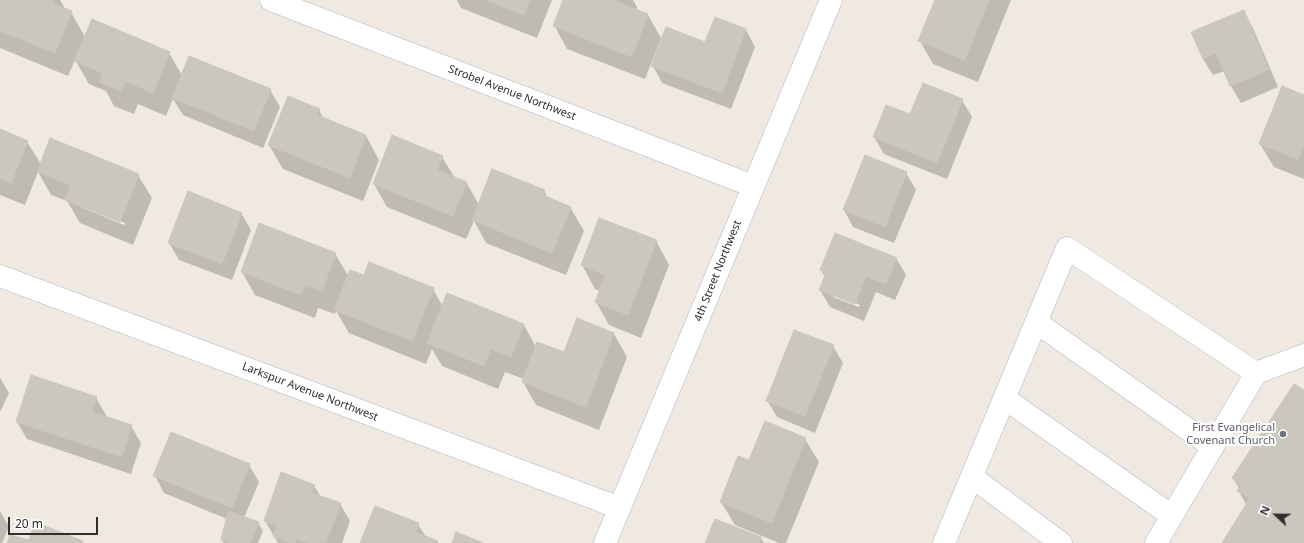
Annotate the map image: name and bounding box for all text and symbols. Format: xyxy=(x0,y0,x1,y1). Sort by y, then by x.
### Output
street label: Strobel Avenue Northwest xyxy=(446,63,578,123)
street label: 4th Street Northwest xyxy=(692,219,744,323)
street label: Larkspur Avenue Northwest xyxy=(240,360,380,424)
place label: First Evangelical Covenant Church xyxy=(1186,421,1275,447)
marker: First Evangelical Covenant Church xyxy=(1278,429,1288,439)
north arrow xyxy=(1256,495,1296,535)
text: N xyxy=(1256,503,1273,517)
scale bar xyxy=(10,509,100,535)
text: 20 m xyxy=(15,515,43,532)

